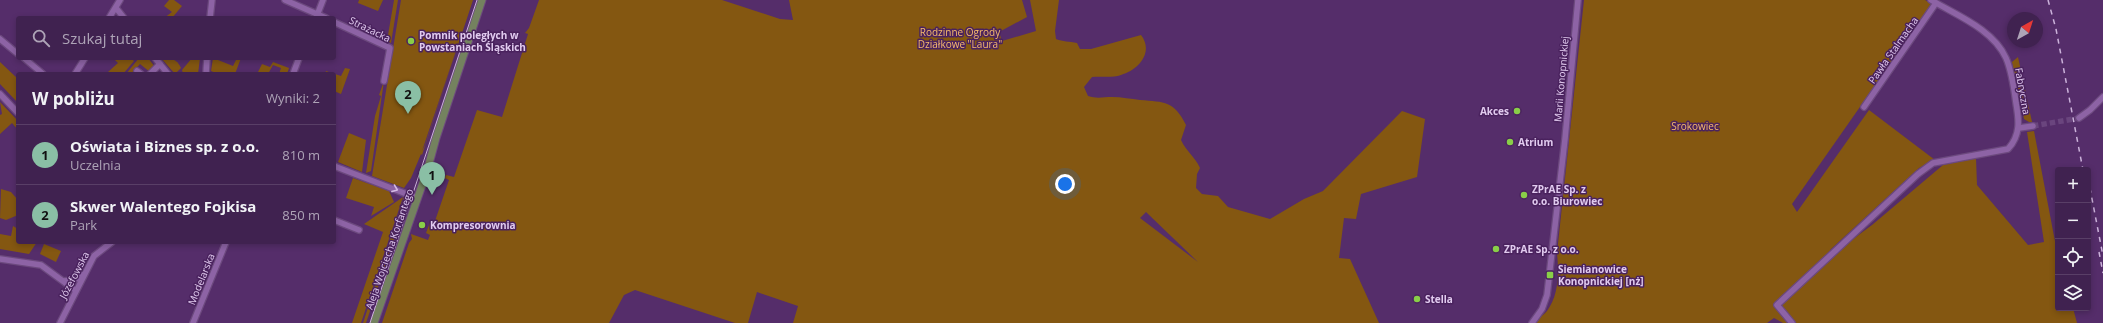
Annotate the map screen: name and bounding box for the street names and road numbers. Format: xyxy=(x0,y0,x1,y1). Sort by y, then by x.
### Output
street label: Strażacka xyxy=(347,13,393,45)
street label: Pawła Stalmacha xyxy=(1865,14,1921,86)
street label: Marii Konopnickiej xyxy=(1550,36,1572,122)
street label: Fabryczna xyxy=(2012,67,2034,115)
street label: Aleja Wojciecha Korfantego xyxy=(362,187,416,311)
street label: Józefowska xyxy=(55,249,92,302)
street label: Modelarska xyxy=(184,251,218,307)

